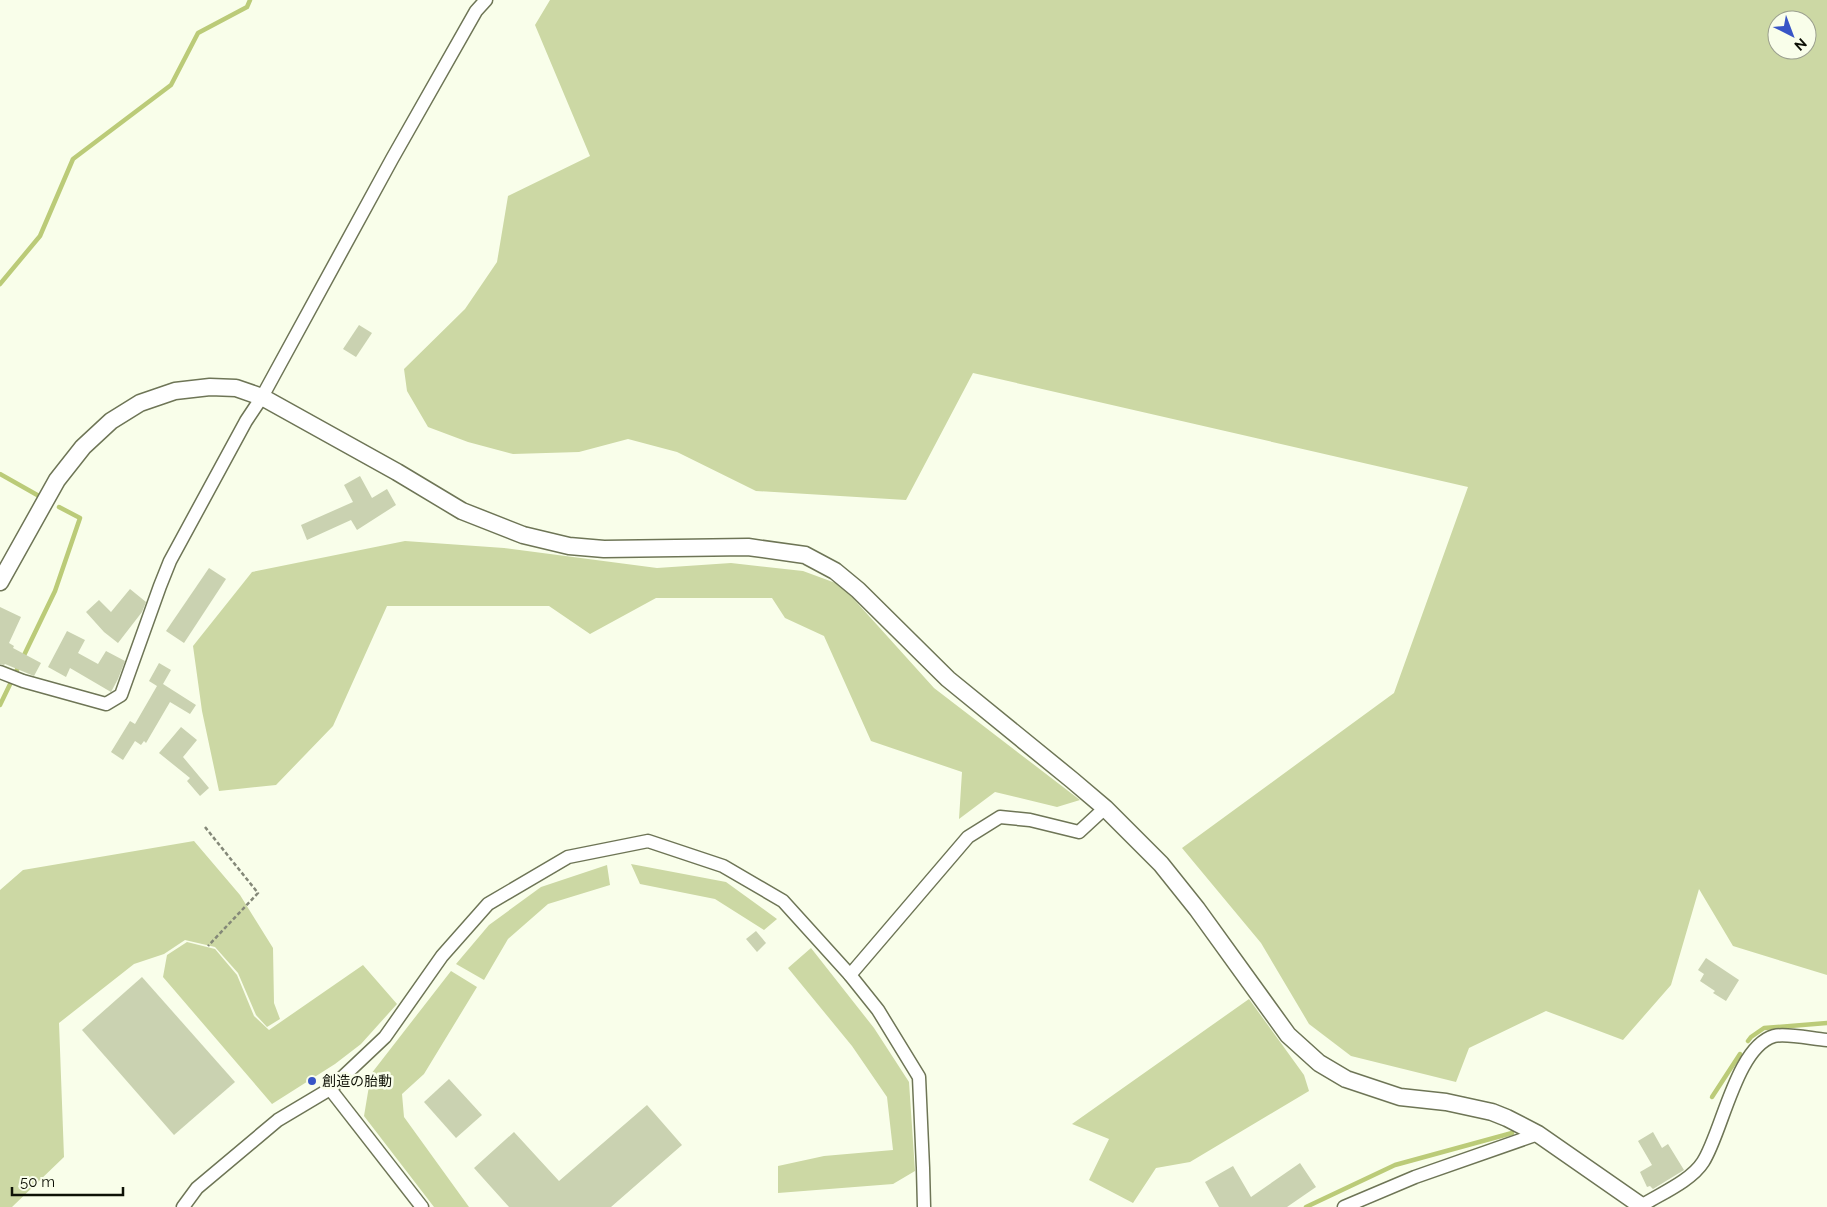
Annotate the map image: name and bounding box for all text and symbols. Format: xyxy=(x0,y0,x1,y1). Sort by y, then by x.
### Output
north arrow xyxy=(1767,10,1817,60)
text: N xyxy=(1791,35,1810,54)
place label: 創造の胎動 xyxy=(322,1073,392,1089)
marker: 創造の胎動 xyxy=(306,1075,318,1087)
scale bar xyxy=(12,1164,124,1196)
text: 50 m xyxy=(20,1173,55,1191)

